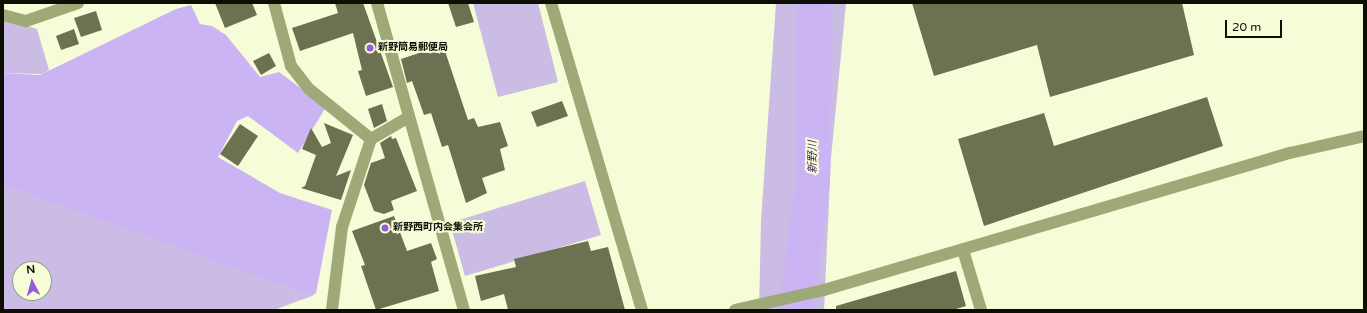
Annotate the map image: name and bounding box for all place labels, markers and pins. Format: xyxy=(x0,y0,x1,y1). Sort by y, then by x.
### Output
place label: 新野簡易郵便局 xyxy=(378,42,448,54)
marker: 新野簡易郵便局 xyxy=(365,43,375,53)
place label: 新野西町内会集会所 xyxy=(393,222,483,234)
marker: 新野西町内会集会所 xyxy=(380,223,390,233)

